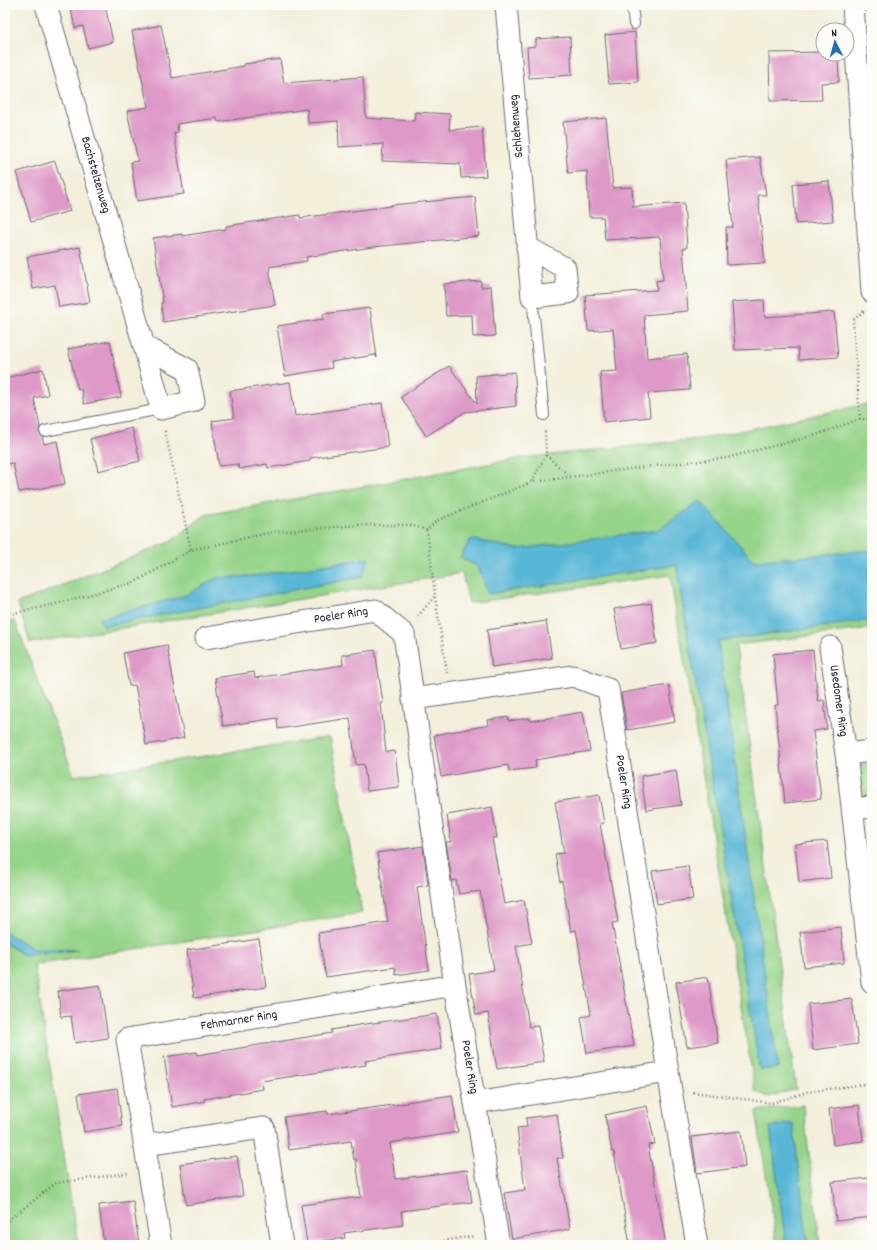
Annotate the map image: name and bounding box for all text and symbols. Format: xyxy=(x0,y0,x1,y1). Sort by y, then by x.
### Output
north arrow xyxy=(815,22,855,62)
text: N xyxy=(831,26,838,42)
street label: Schlehenweg xyxy=(505,93,529,158)
street label: Bachstelzenweg xyxy=(75,134,115,216)
street label: Poeler Ring xyxy=(313,602,370,630)
street label: Usedomer Ring xyxy=(824,664,852,738)
street label: Poeler Ring xyxy=(609,754,637,811)
street label: Fehmarner Ring xyxy=(199,1006,279,1036)
street label: Poeler Ring xyxy=(455,1039,483,1096)

